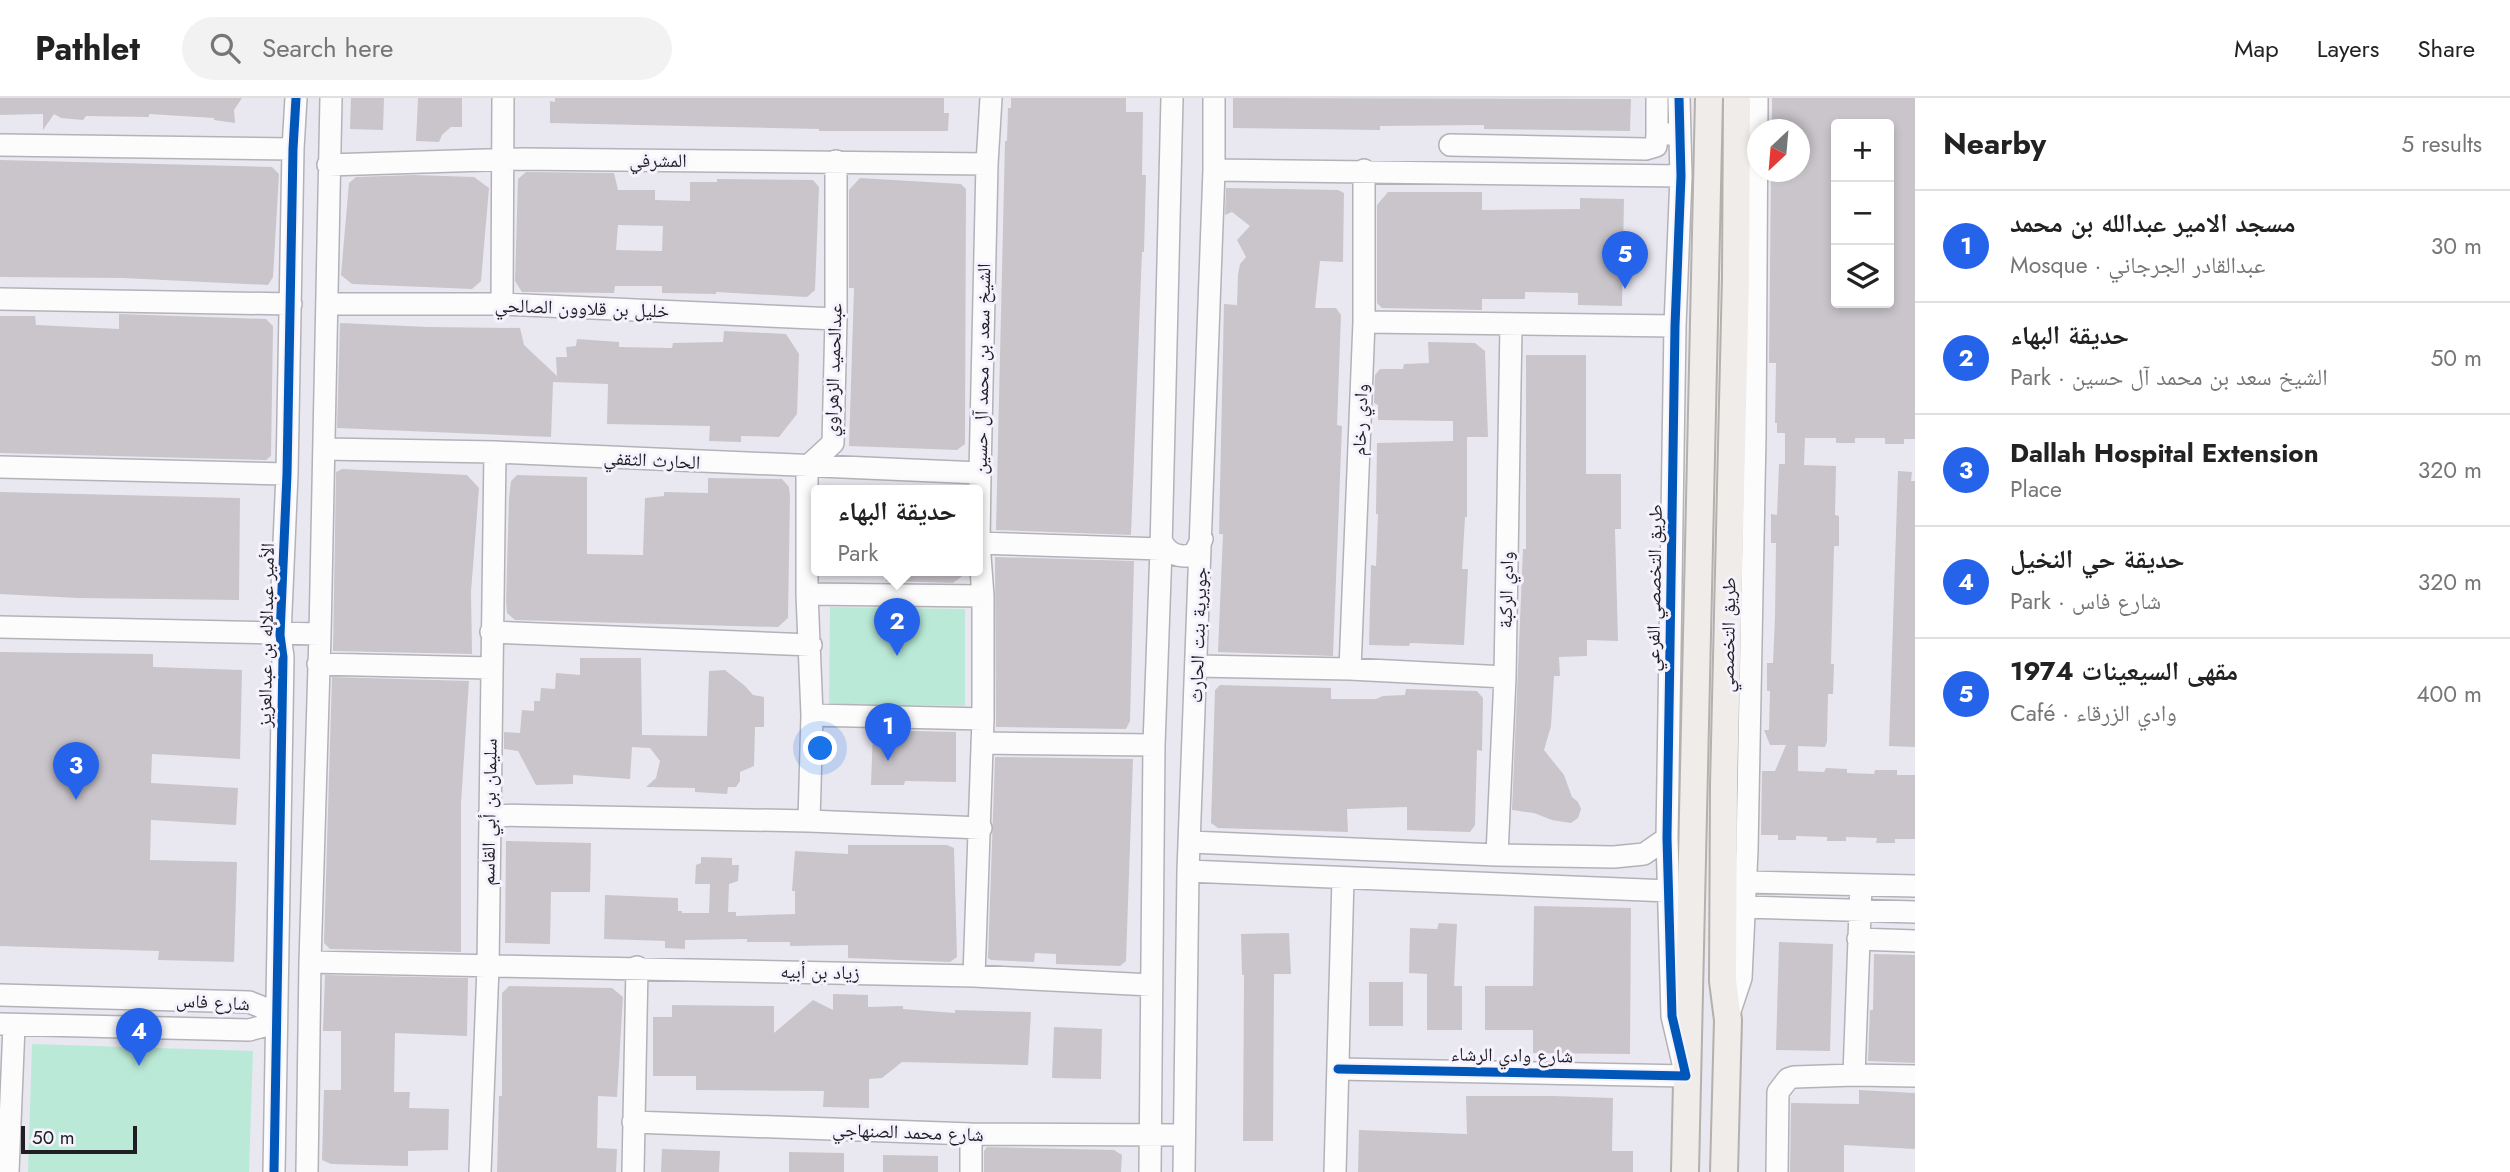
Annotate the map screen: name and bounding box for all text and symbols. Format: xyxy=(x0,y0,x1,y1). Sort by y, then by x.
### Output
search box xyxy=(182,17,672,80)
text: Pathlet xyxy=(35,25,140,72)
icon: search xyxy=(206,29,244,67)
text: Search here xyxy=(262,29,393,67)
text: Map xyxy=(2234,31,2279,66)
text: Layers xyxy=(2317,31,2379,66)
text: Share xyxy=(2417,31,2475,66)
north arrow xyxy=(1747,119,1810,182)
map controls xyxy=(1831,119,1894,308)
button: + xyxy=(1831,119,1894,182)
text: Nearby xyxy=(1943,122,2046,165)
text: 5 results xyxy=(2401,127,2482,161)
street label: المشرفي xyxy=(629,147,687,175)
button: − xyxy=(1831,182,1894,245)
text: مسجد الامير عبدالله بن محمد xyxy=(2010,204,2295,242)
text: 1 xyxy=(1960,229,1972,263)
text: 30 m xyxy=(2431,229,2482,263)
pin: 5 xyxy=(1602,231,1648,289)
button: layers xyxy=(1831,245,1894,308)
text: Mosque · عبدالقادر الجرجاني xyxy=(2010,248,2265,282)
street label: الشيخ سعد بن محمد آل حسين xyxy=(967,263,997,475)
street label: خليل بن قلاوون الصالحي xyxy=(494,291,670,326)
street label: عبدالحميد الزهراوي xyxy=(817,302,851,437)
text: حديقة البهاء xyxy=(2010,316,2129,354)
text: 2 xyxy=(1958,341,1974,375)
text: 50 m xyxy=(2430,341,2482,375)
text: Park · الشيخ سعد بن محمد آل حسين xyxy=(2010,360,2328,394)
street label: وادي رخام xyxy=(1345,383,1377,457)
text: Dallah Hospital Extension xyxy=(2010,434,2319,472)
street label: الحارث الثقفي xyxy=(603,444,701,478)
text: 3 xyxy=(1959,453,1973,487)
text: 320 m xyxy=(2418,453,2482,487)
text: Place xyxy=(2010,472,2062,506)
popup xyxy=(811,485,983,576)
text: حديقة البهاء xyxy=(837,492,957,530)
street label: طريق التخصصي الفرعي xyxy=(1639,504,1671,672)
text: Park xyxy=(837,536,878,570)
text: حديقة حي النخيل xyxy=(2010,540,2185,578)
street label: الأمير عبدالإله بن عبدالعزيز xyxy=(251,542,281,729)
street label: وادي الركبة xyxy=(1492,551,1522,629)
text: 4 xyxy=(1958,565,1974,599)
text: 320 m xyxy=(2418,565,2482,599)
street label: جويرية بنت الحارث xyxy=(1182,567,1214,703)
street label: طريق التخصصي xyxy=(1713,577,1744,693)
text: Park · شارع فاس xyxy=(2010,584,2161,618)
pin: 2 xyxy=(874,598,920,656)
text: مقهى السيعينات 1974 xyxy=(2010,652,2238,690)
text: 5 xyxy=(1959,677,1973,711)
text: 400 m xyxy=(2416,677,2482,711)
text: Café · وادي الزرقاء xyxy=(2010,696,2177,730)
pin: 1 xyxy=(865,703,911,761)
your location xyxy=(803,731,837,765)
street label: سليمان بن أبي القاسم xyxy=(474,738,506,886)
pin: 3 xyxy=(53,742,99,800)
street label: زياد بن أبيه xyxy=(780,958,860,986)
street label: شارع فاس xyxy=(175,987,251,1017)
pin: 4 xyxy=(116,1008,162,1066)
street label: شارع وادي الرشاء xyxy=(1451,1040,1573,1071)
street label: شارع محمد الصنهاجي xyxy=(832,1116,984,1150)
scale bar xyxy=(21,1123,136,1155)
text: 50 m xyxy=(32,1124,75,1151)

